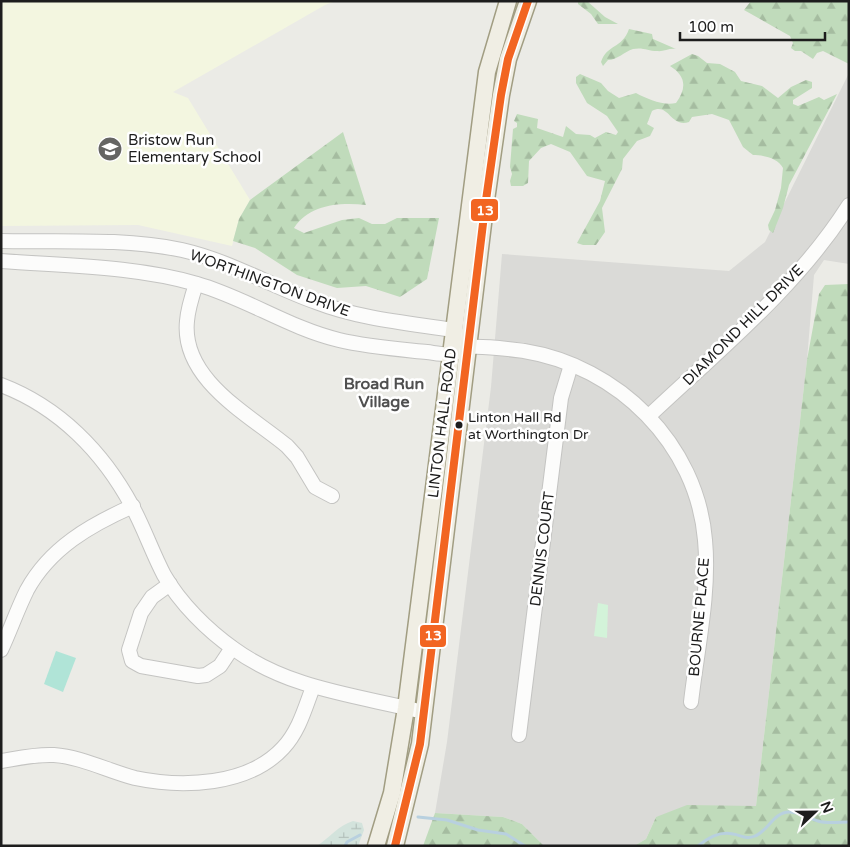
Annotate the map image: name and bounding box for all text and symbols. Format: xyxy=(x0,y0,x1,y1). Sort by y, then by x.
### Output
scale bar xyxy=(680,10,825,42)
text: 100 m xyxy=(688,18,734,36)
place label: Bristow Run Elementary School xyxy=(128,131,261,166)
school or university icon: Bristow Run Elementary School xyxy=(97,136,123,162)
line badge: 13 xyxy=(470,198,499,222)
text: 13 xyxy=(476,202,494,219)
street label: WORTHINGTON DRIVE xyxy=(187,246,353,320)
street label: DIAMOND HILL DRIVE xyxy=(679,261,807,389)
street label: LINTON HALL ROAD xyxy=(424,347,460,499)
district label: Broad Run Village xyxy=(344,374,424,412)
place label: Linton Hall Rd at Worthington Dr xyxy=(468,409,589,443)
marker: Linton Hall Rd at Worthington Dr xyxy=(454,420,464,430)
street label: DENNIS COURT xyxy=(526,490,558,608)
street label: BOURNE PLACE xyxy=(685,557,713,677)
line badge: 13 xyxy=(419,624,447,648)
text: 13 xyxy=(424,627,442,644)
north arrow xyxy=(790,787,840,837)
text: N xyxy=(817,799,837,816)

